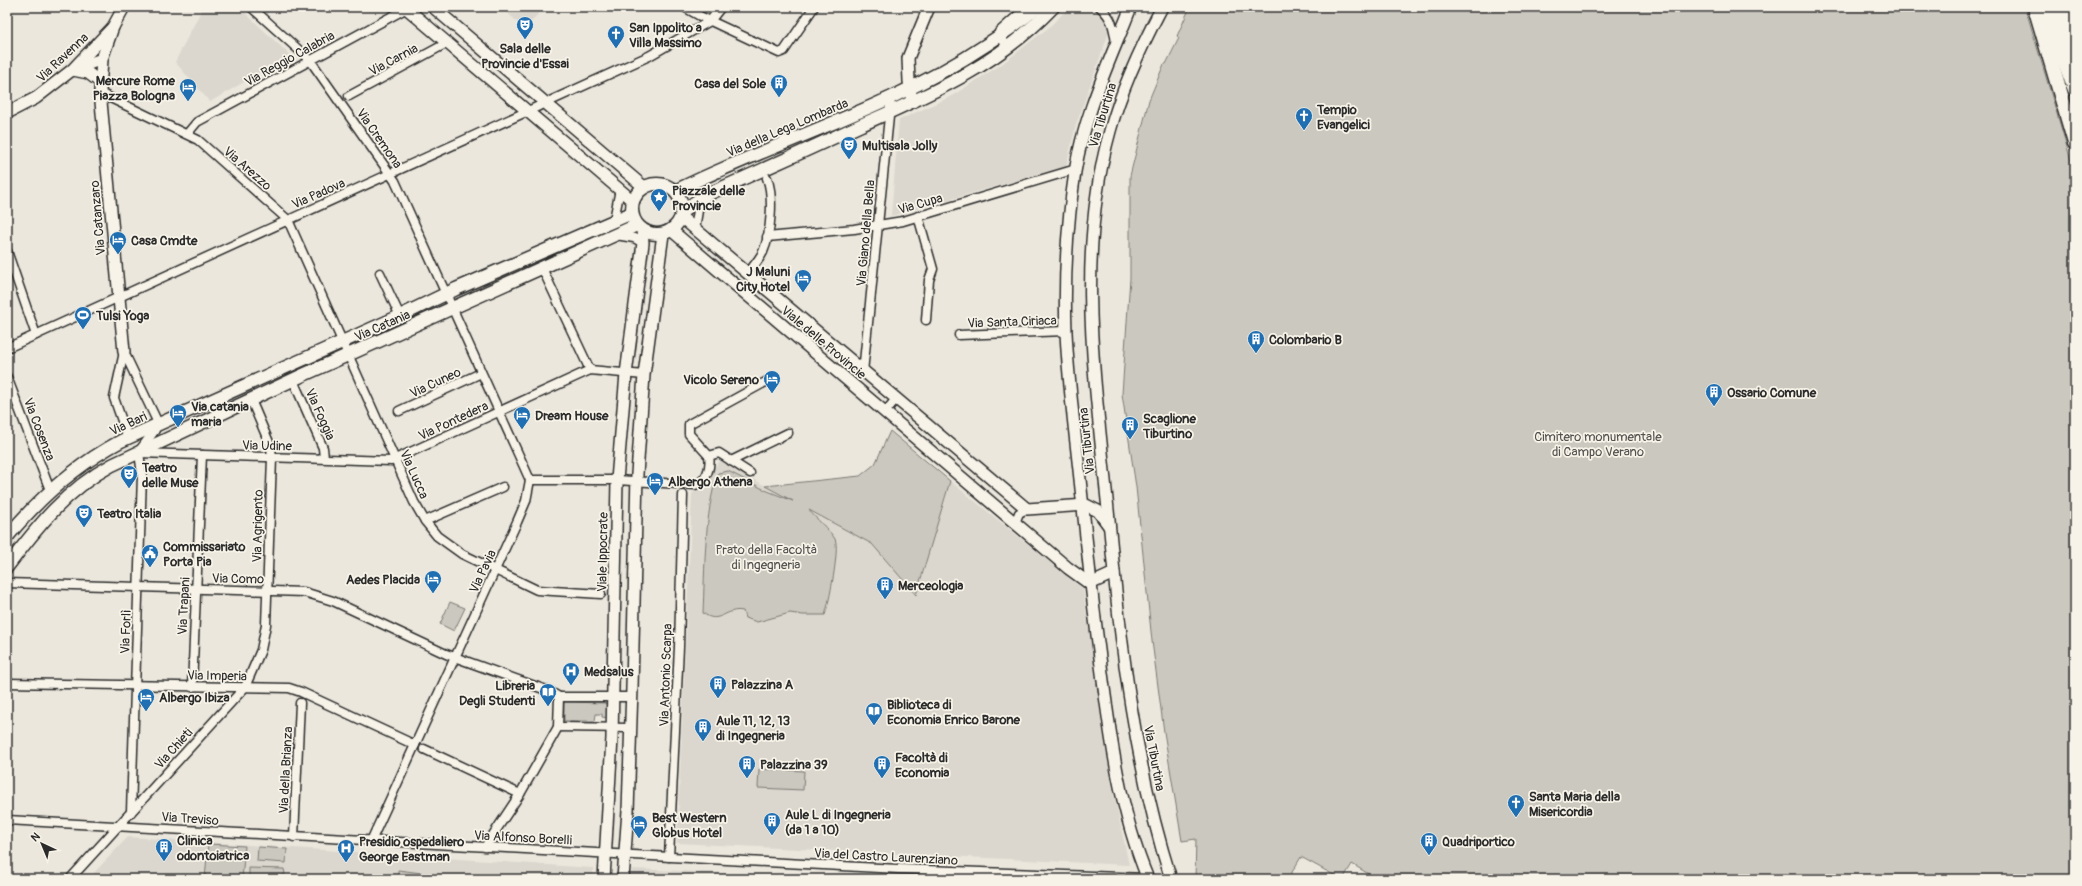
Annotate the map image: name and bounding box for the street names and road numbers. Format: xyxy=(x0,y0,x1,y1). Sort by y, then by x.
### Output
street label: Via Reggio Calabria xyxy=(242,27,337,90)
street label: Via Ravenna xyxy=(33,30,92,86)
street label: Via Carnia xyxy=(366,40,421,79)
street label: Via Tiburtina xyxy=(1086,81,1120,150)
street label: Via della Lega Lombarda xyxy=(724,95,851,161)
street label: Via Cremona xyxy=(353,106,406,172)
street label: Via Arezzo xyxy=(220,143,275,194)
street label: Via Padova xyxy=(289,175,348,213)
street label: Via Giano della Bella xyxy=(853,179,879,287)
street label: Via Catanzaro xyxy=(87,180,109,256)
street label: Via Cupa xyxy=(896,190,944,218)
street label: Viale delle Provincie xyxy=(778,303,869,383)
street label: Via Catania xyxy=(352,307,413,345)
street label: Via Santa Ciriaca xyxy=(967,312,1057,332)
street label: Via Cuneo xyxy=(407,364,463,402)
street label: Via Foggia xyxy=(302,386,338,443)
street label: Via Cosenza xyxy=(20,396,58,463)
street label: Via Pontedera xyxy=(416,398,491,444)
street label: Via Tiburtina xyxy=(1076,407,1098,475)
street label: Via Bari xyxy=(107,408,150,439)
street label: Via Udine xyxy=(242,438,293,454)
street label: Via Lucca xyxy=(396,447,432,501)
street label: Via Agrigento xyxy=(249,489,267,563)
street label: Viale Ippocrate xyxy=(594,511,612,592)
street label: Via Pavia xyxy=(466,547,500,596)
street label: Via Como xyxy=(212,571,264,587)
street label: Via Trapani xyxy=(174,577,194,635)
street label: Via Forlì xyxy=(117,610,135,654)
street label: Via Antonio Scarpa xyxy=(656,623,676,727)
street label: Via Imperia xyxy=(187,667,247,685)
street label: Via Tiburtina xyxy=(1140,724,1168,793)
street label: Via Chieti xyxy=(151,725,196,772)
street label: Via della Brianza xyxy=(276,726,296,814)
street label: Via Treviso xyxy=(161,809,219,829)
street label: Via Alfonso Borelli xyxy=(473,827,572,849)
street label: Via del Castro Laurenziano xyxy=(814,845,958,869)

